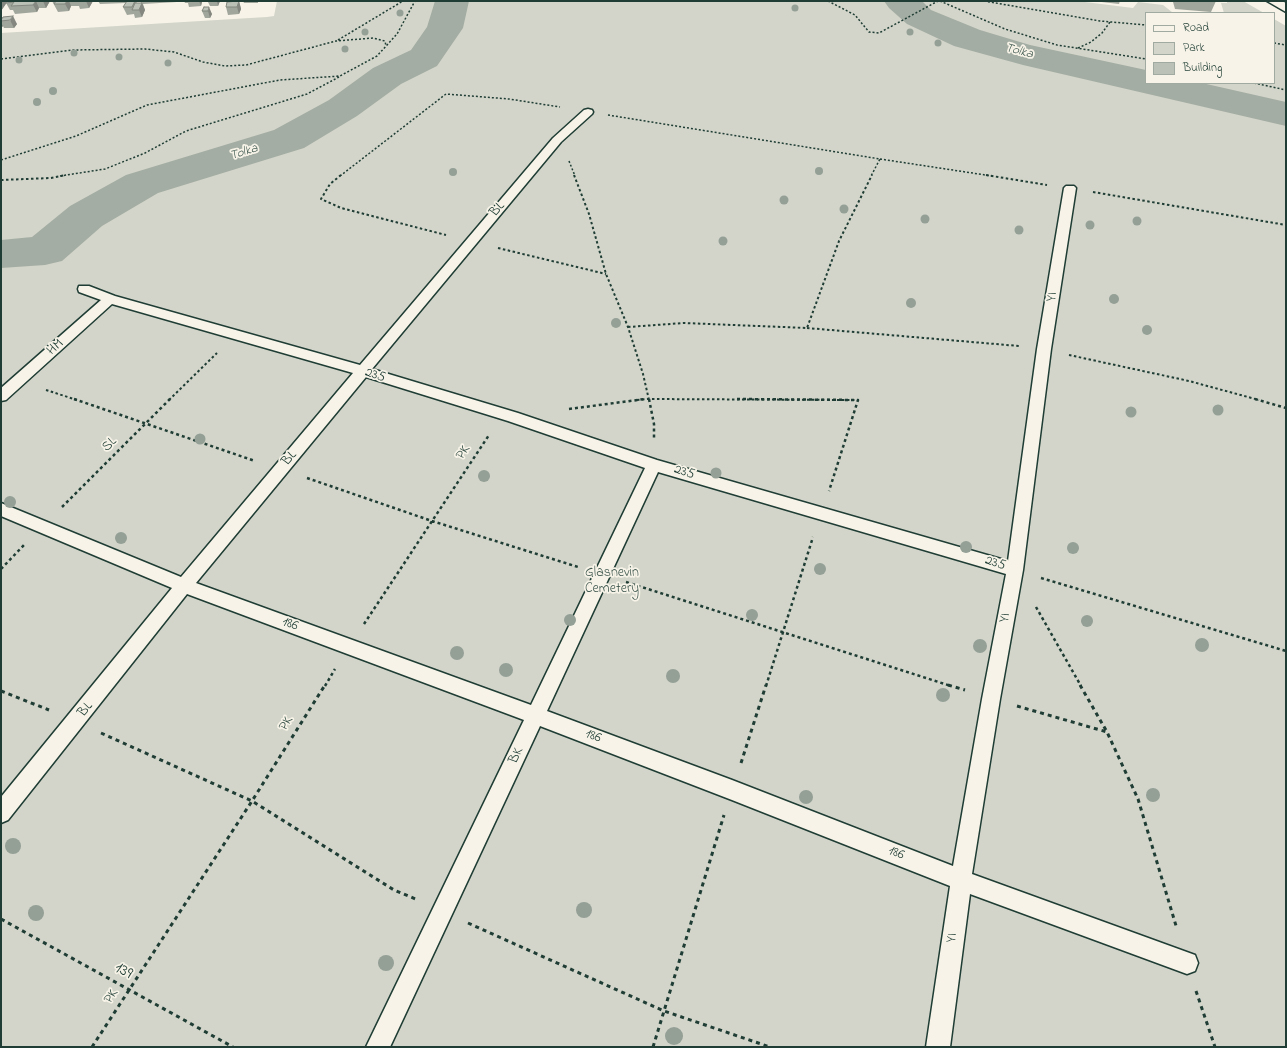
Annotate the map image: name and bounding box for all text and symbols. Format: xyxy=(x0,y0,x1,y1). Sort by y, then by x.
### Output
legend xyxy=(1145,12,1275,84)
text: Road xyxy=(1183,19,1209,37)
text: Park xyxy=(1183,39,1205,57)
water label: Tolka xyxy=(1003,41,1035,63)
text: Building xyxy=(1183,59,1222,77)
water label: Tolka xyxy=(228,141,260,165)
street label: BL xyxy=(487,199,509,221)
street label: YI xyxy=(1044,291,1062,303)
street label: HM xyxy=(44,336,68,360)
street label: 235 xyxy=(363,365,387,387)
street label: SL xyxy=(99,434,121,456)
street label: PK xyxy=(453,442,475,464)
street label: BL xyxy=(279,448,301,470)
street label: 235 xyxy=(672,462,696,484)
street label: 235 xyxy=(983,553,1007,575)
park label: Glasnevin Cemetery xyxy=(585,566,639,598)
street label: YI xyxy=(997,612,1015,624)
street label: 186 xyxy=(280,614,300,636)
street label: BL xyxy=(75,699,97,721)
street label: PK xyxy=(276,714,298,734)
street label: 186 xyxy=(583,726,603,748)
street label: BK xyxy=(506,745,528,767)
street label: 186 xyxy=(885,843,907,865)
street label: YI xyxy=(944,932,962,944)
street label: 139 xyxy=(110,959,136,985)
street label: PK xyxy=(101,986,123,1008)

